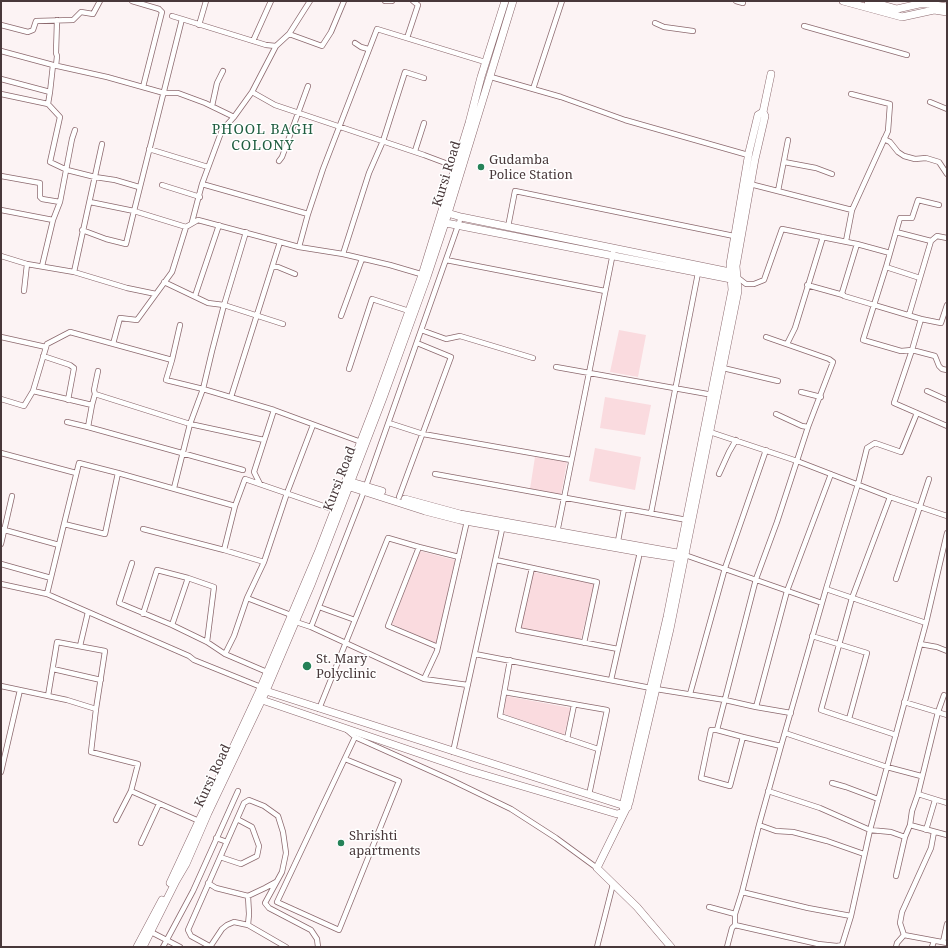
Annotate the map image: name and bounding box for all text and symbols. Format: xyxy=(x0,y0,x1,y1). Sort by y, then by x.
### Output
district label: PHOOL BAGH COLONY xyxy=(212,122,314,154)
street label: Kursi Road xyxy=(430,139,464,209)
place label: Gudamba Police Station xyxy=(489,152,573,183)
marker: Gudamba Police Station xyxy=(476,162,486,172)
street label: Kursi Road xyxy=(321,444,359,514)
place label: St. Mary Polyclinic xyxy=(316,651,376,682)
marker: St. Mary Polyclinic xyxy=(301,660,313,672)
street label: Kursi Road xyxy=(192,742,234,810)
place label: Shrishti apartments xyxy=(349,828,420,859)
marker: Shrishti apartments xyxy=(336,838,346,848)

